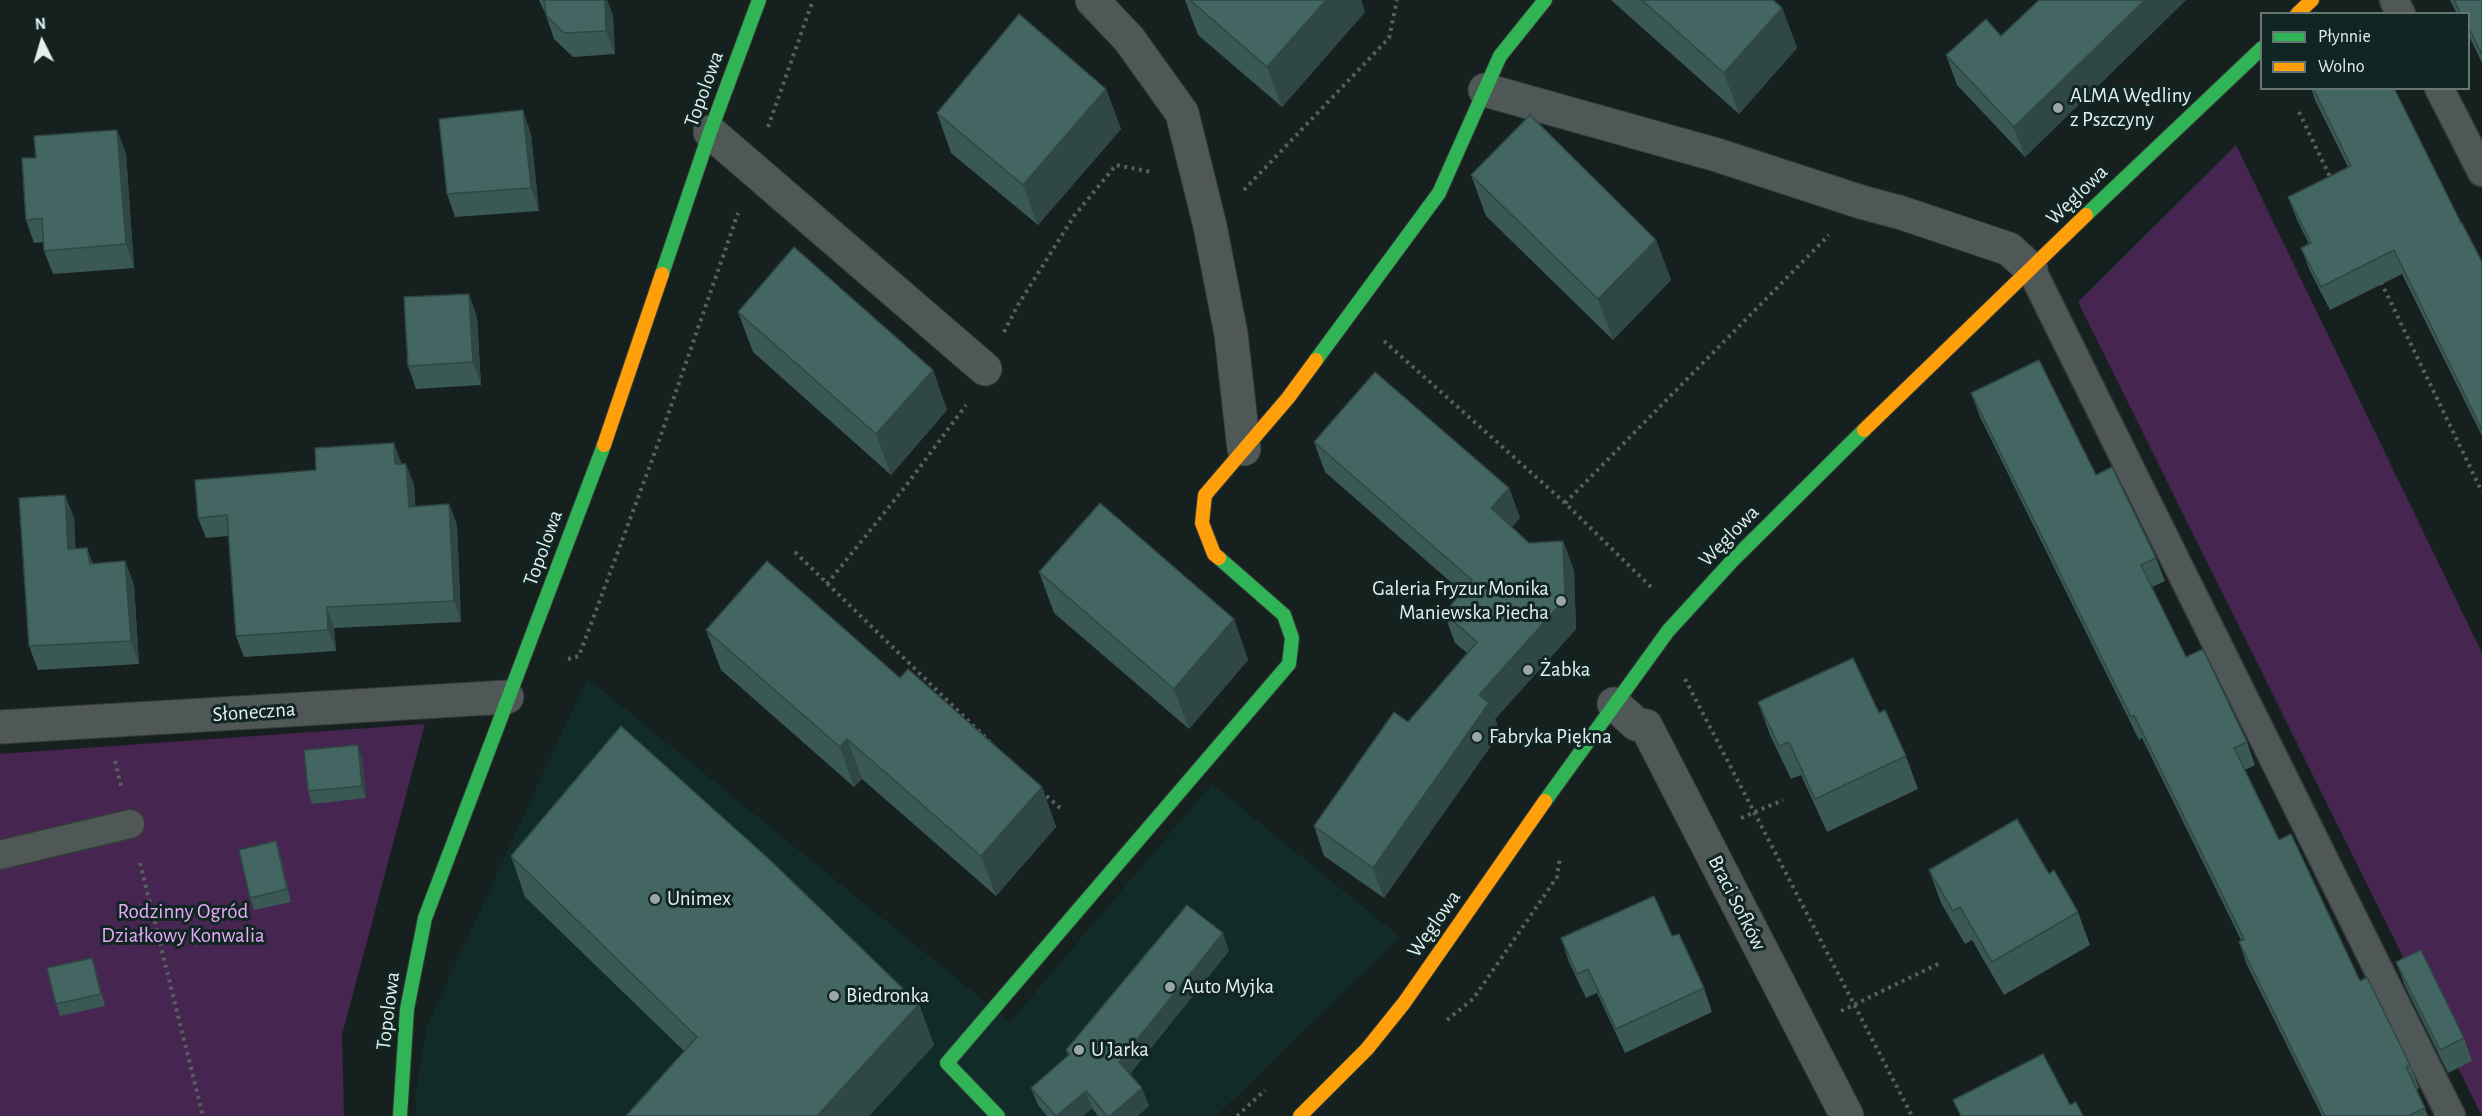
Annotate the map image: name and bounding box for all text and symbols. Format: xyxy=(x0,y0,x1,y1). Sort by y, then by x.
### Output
north arrow xyxy=(12,12,72,72)
legend xyxy=(2260,12,2470,90)
text: N xyxy=(34,16,47,33)
text: Płynnie xyxy=(2318,28,2371,46)
street label: Topolowa xyxy=(679,48,729,130)
text: Wolno xyxy=(2318,58,2365,76)
place label: ALMA Wędliny z Pszczyny xyxy=(2070,83,2191,133)
marker: ALMA Wędliny z Pszczyny xyxy=(2051,101,2065,115)
street label: Węglowa xyxy=(2041,159,2113,231)
street label: Węglowa xyxy=(1693,500,1765,572)
street label: Topolowa xyxy=(518,507,568,589)
place label: Galeria Fryzur Monika Maniewska Piecha xyxy=(1372,576,1549,626)
marker: Galeria Fryzur Monika Maniewska Piecha xyxy=(1554,594,1568,608)
place label: Żabka xyxy=(1540,657,1590,683)
marker: Żabka xyxy=(1521,663,1535,677)
street label: Słoneczna xyxy=(212,697,296,727)
place label: Fabryka Piękna xyxy=(1489,724,1612,750)
marker: Fabryka Piękna xyxy=(1470,730,1484,744)
street label: Braci Sofków xyxy=(1702,851,1772,955)
place label: Unimex xyxy=(667,886,731,912)
street label: Węglowa xyxy=(1402,886,1466,962)
marker: Unimex xyxy=(648,892,662,906)
park label: Rodzinny Ogród Działkowy Konwalia xyxy=(101,899,265,949)
street label: Topolowa xyxy=(371,970,405,1052)
place label: Auto Myjka xyxy=(1182,974,1274,1000)
marker: Auto Myjka xyxy=(1163,980,1177,994)
place label: Biedronka xyxy=(846,983,929,1009)
marker: Biedronka xyxy=(827,989,841,1003)
place label: U Jarka xyxy=(1091,1037,1149,1063)
marker: U Jarka xyxy=(1072,1043,1086,1057)

